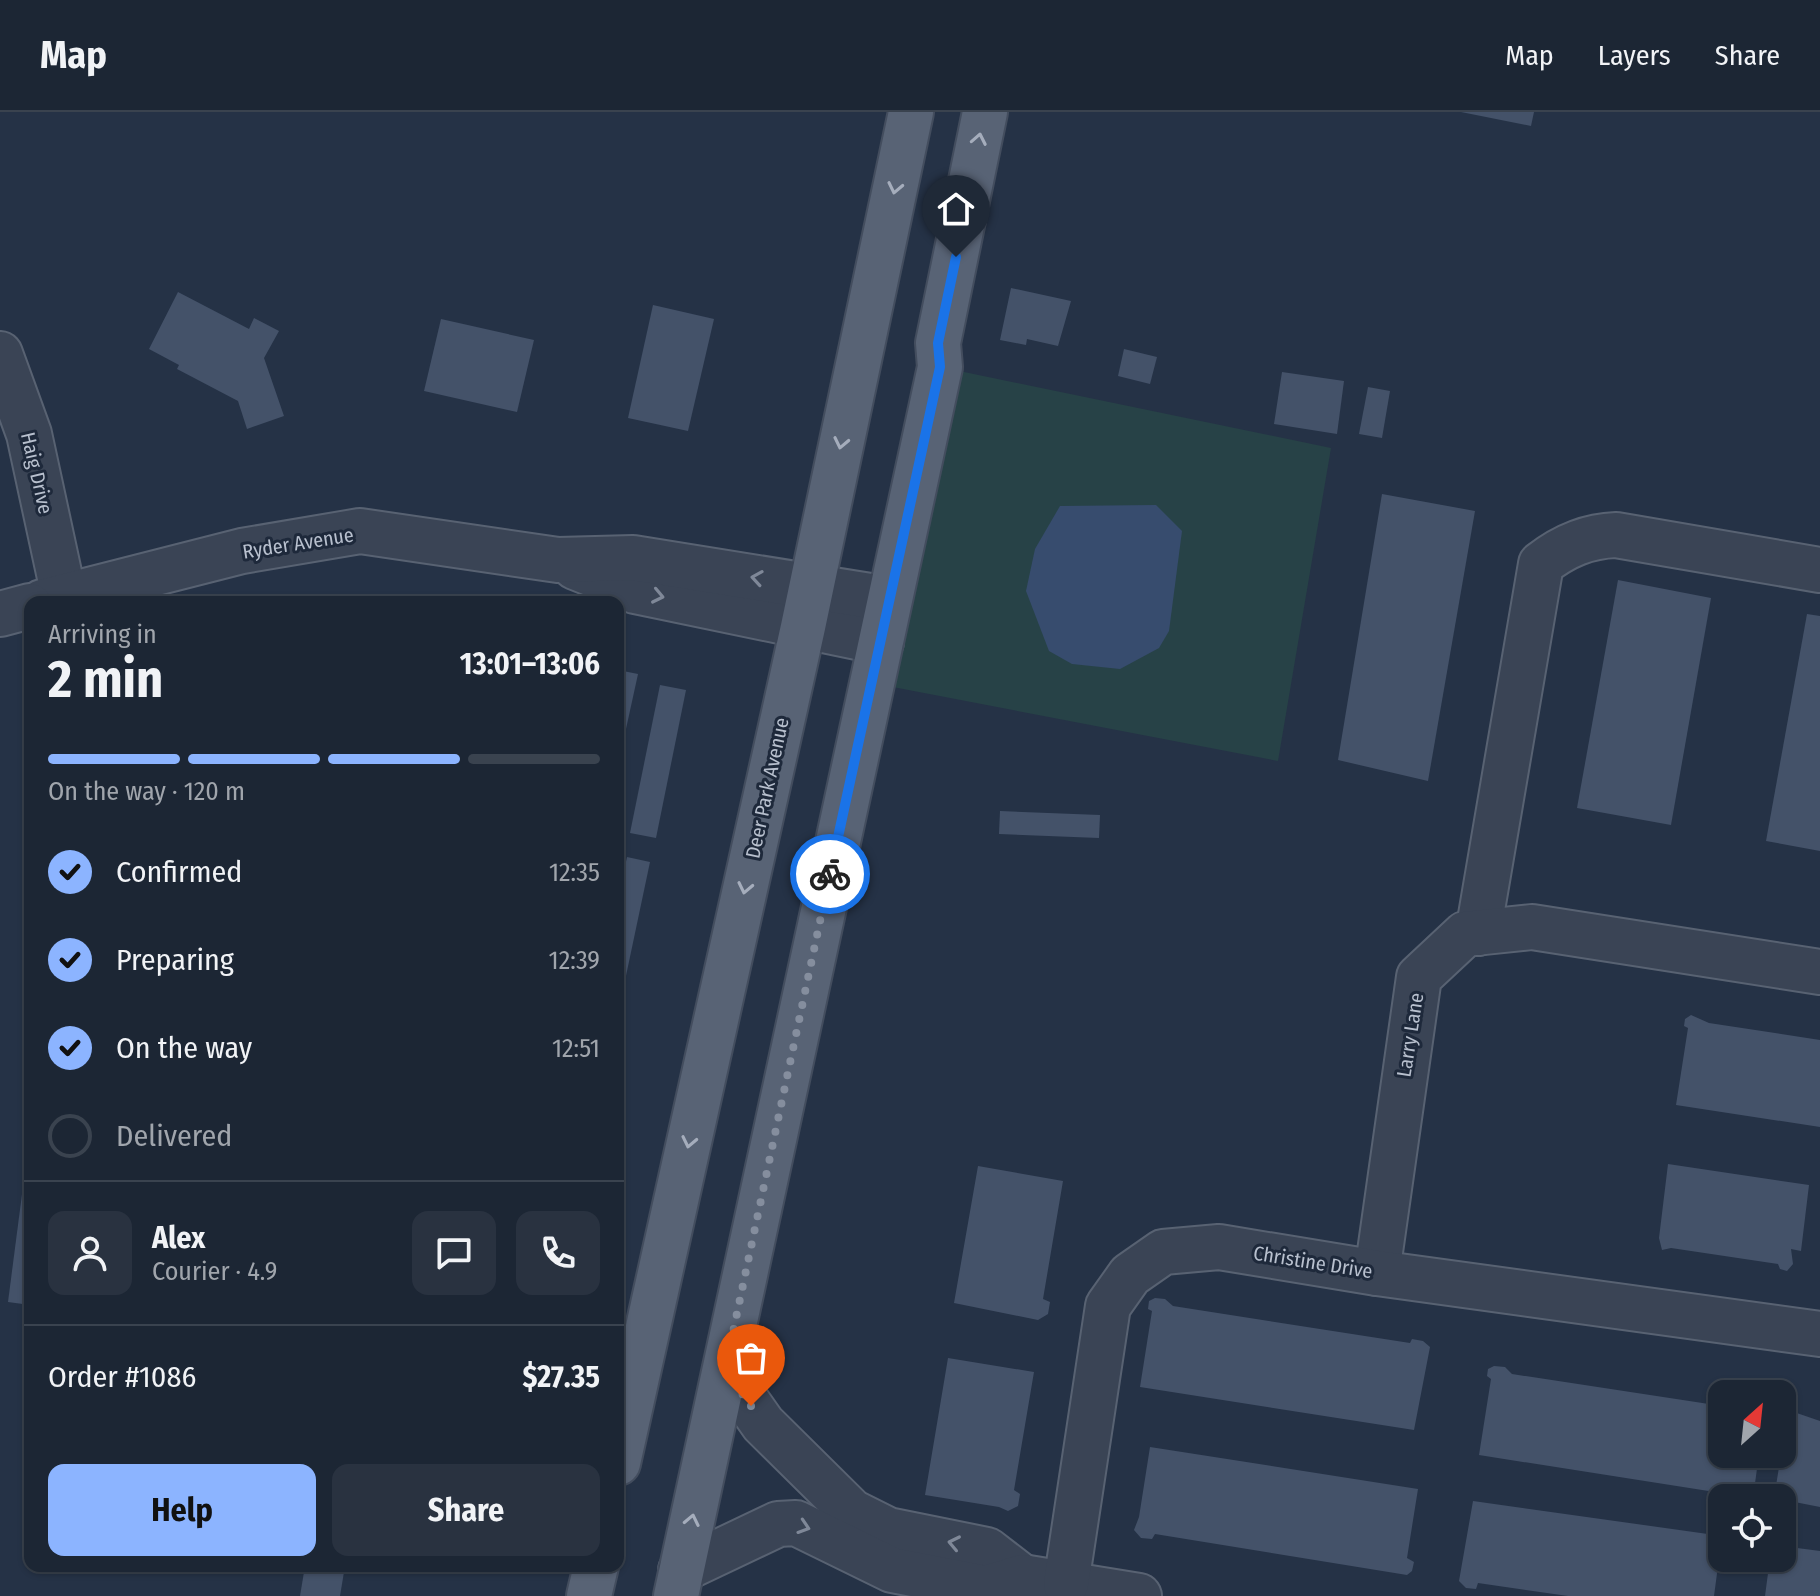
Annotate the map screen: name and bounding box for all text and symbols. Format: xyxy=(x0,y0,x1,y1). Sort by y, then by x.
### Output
text: Map xyxy=(40,32,107,78)
text: Map xyxy=(1505,39,1554,72)
text: Layers xyxy=(1598,39,1671,72)
text: Share xyxy=(1715,39,1780,72)
one-way arrow xyxy=(970,132,987,145)
pin xyxy=(922,175,990,257)
one-way arrow xyxy=(887,181,904,195)
icon: home xyxy=(934,187,978,231)
street label: Haig Drive xyxy=(16,430,58,516)
one-way arrow xyxy=(834,436,851,449)
street label: Ryder Avenue xyxy=(241,522,355,564)
one-way arrow xyxy=(750,570,764,587)
one-way arrow xyxy=(650,587,664,604)
text: Arriving in xyxy=(48,619,157,650)
text: 13:01–13:06 xyxy=(460,646,600,682)
text: 2 min xyxy=(48,648,163,711)
street label: Deer Park Avenue xyxy=(740,715,794,861)
text: On the way · 120 m xyxy=(48,776,245,807)
courier xyxy=(790,834,870,914)
icon: check xyxy=(48,850,92,894)
icon: bike xyxy=(808,852,852,896)
text: Confirmed xyxy=(116,854,242,890)
text: 12:35 xyxy=(549,857,600,888)
one-way arrow xyxy=(737,881,754,895)
icon: check xyxy=(48,938,92,982)
text: Preparing xyxy=(116,942,234,978)
text: 12:39 xyxy=(549,945,600,976)
street label: Larry Lane xyxy=(1391,991,1429,1079)
icon: check xyxy=(48,1026,92,1070)
text: On the way xyxy=(116,1030,252,1066)
text: 12:51 xyxy=(552,1033,600,1064)
text: Delivered xyxy=(116,1118,232,1154)
one-way arrow xyxy=(681,1135,698,1149)
button: person xyxy=(48,1211,132,1295)
button: chat xyxy=(412,1211,496,1295)
button: phone xyxy=(516,1211,600,1295)
text: Alex xyxy=(152,1220,205,1256)
street label: Christine Drive xyxy=(1252,1241,1374,1283)
text: Courier · 4.9 xyxy=(152,1256,277,1287)
pin xyxy=(717,1324,785,1406)
icon: bag xyxy=(729,1336,773,1380)
text: Order #1086 xyxy=(48,1359,196,1395)
text: $27.35 xyxy=(523,1359,600,1395)
north arrow xyxy=(1708,1380,1796,1468)
map controls xyxy=(1708,1380,1796,1572)
button: Help xyxy=(48,1464,316,1556)
button: Share xyxy=(332,1464,600,1556)
button: locate xyxy=(1708,1484,1796,1572)
one-way arrow xyxy=(683,1513,700,1527)
one-way arrow xyxy=(796,1518,810,1534)
one-way arrow xyxy=(947,1536,961,1553)

